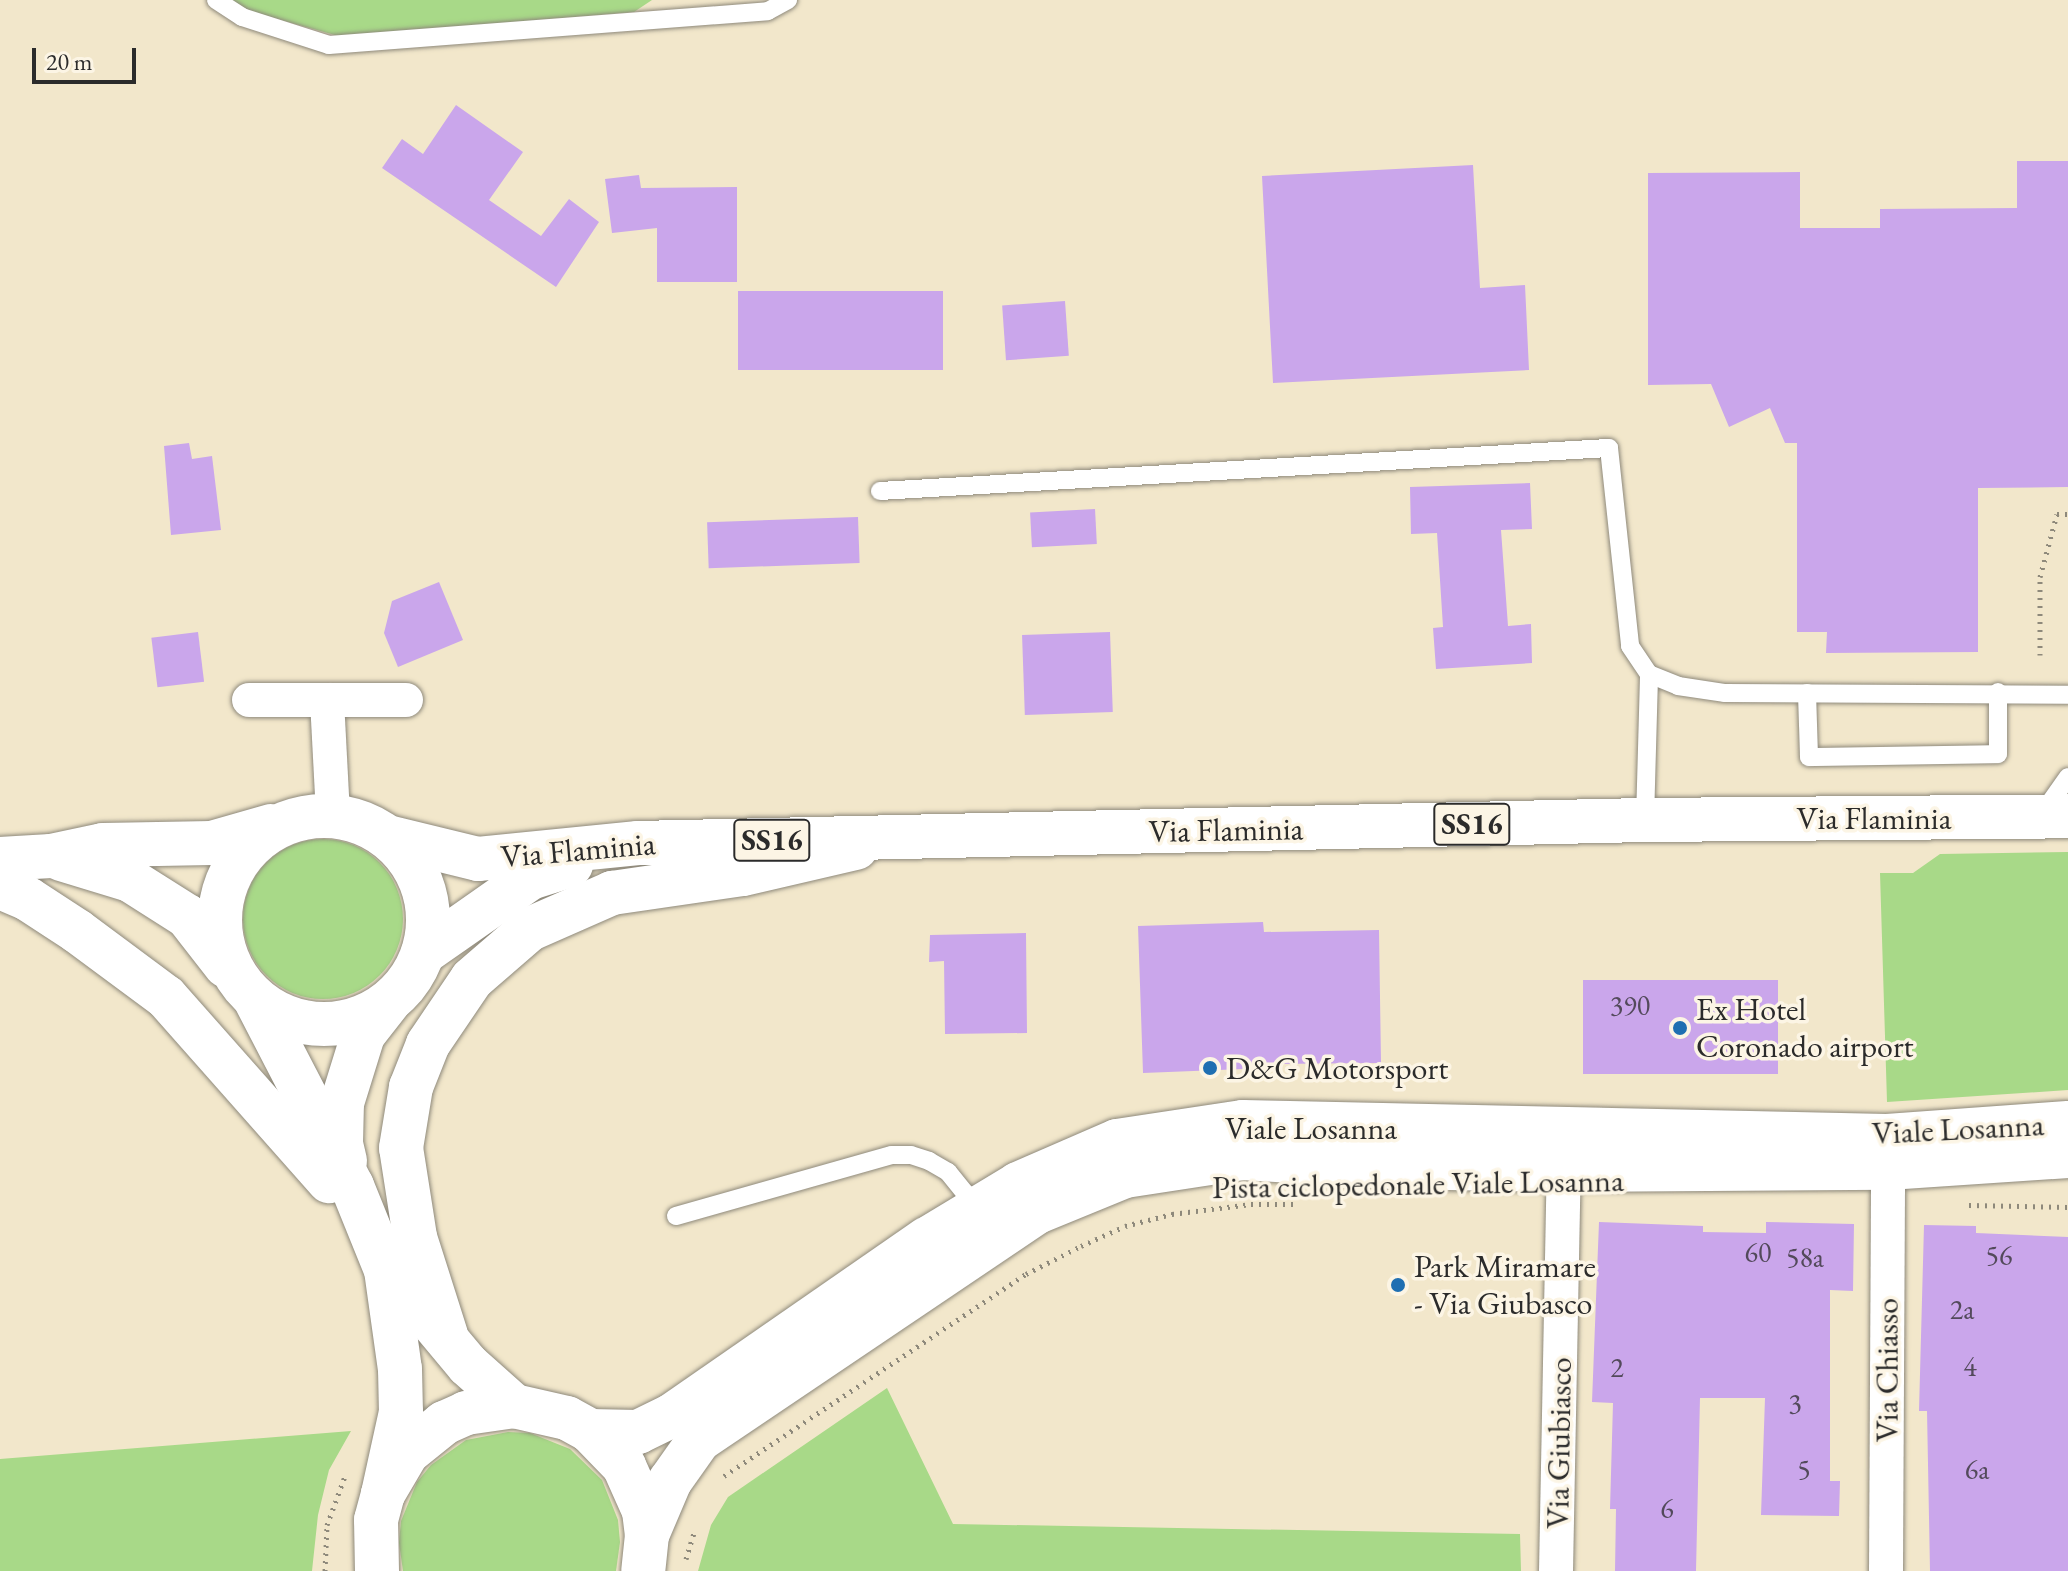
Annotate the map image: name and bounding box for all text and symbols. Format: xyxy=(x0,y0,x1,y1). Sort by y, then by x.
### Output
scale bar xyxy=(36,32,140,82)
text: 20 m xyxy=(46,46,93,77)
road number: SS16 xyxy=(1432,798,1512,850)
street label: Via Flaminia xyxy=(1797,799,1951,837)
street label: Via Flaminia xyxy=(1148,809,1304,851)
road number: SS16 xyxy=(732,814,812,866)
street label: Via Flaminia xyxy=(499,824,657,876)
house number: 390 xyxy=(1610,988,1650,1022)
place label: Ex Hotel Coronado airport xyxy=(1696,991,1914,1066)
marker: Ex Hotel Coronado airport xyxy=(1671,1019,1689,1037)
place label: D&G Motorsport xyxy=(1226,1049,1448,1087)
marker: D&G Motorsport xyxy=(1201,1059,1219,1077)
street label: Viale Losanna xyxy=(1871,1105,2045,1153)
street label: Viale Losanna xyxy=(1225,1109,1397,1147)
street label: Pista ciclopedonale Viale Losanna xyxy=(1212,1161,1624,1207)
house number: 60 xyxy=(1745,1235,1771,1269)
house number: 56 xyxy=(1986,1238,2012,1272)
house number: 58a xyxy=(1786,1240,1824,1274)
place label: Park Miramare - Via Giubasco xyxy=(1414,1248,1596,1323)
marker: Park Miramare - Via Giubasco xyxy=(1389,1276,1407,1294)
house number: 2a xyxy=(1950,1292,1974,1326)
street label: Via Chiasso xyxy=(1868,1298,1906,1442)
house number: 4 xyxy=(1963,1349,1977,1383)
house number: 2 xyxy=(1610,1350,1624,1384)
street label: Via Giubiasco xyxy=(1538,1357,1580,1529)
house number: 3 xyxy=(1788,1386,1802,1420)
house number: 5 xyxy=(1797,1452,1811,1486)
house number: 6a xyxy=(1965,1452,1989,1486)
house number: 6 xyxy=(1660,1491,1674,1525)

